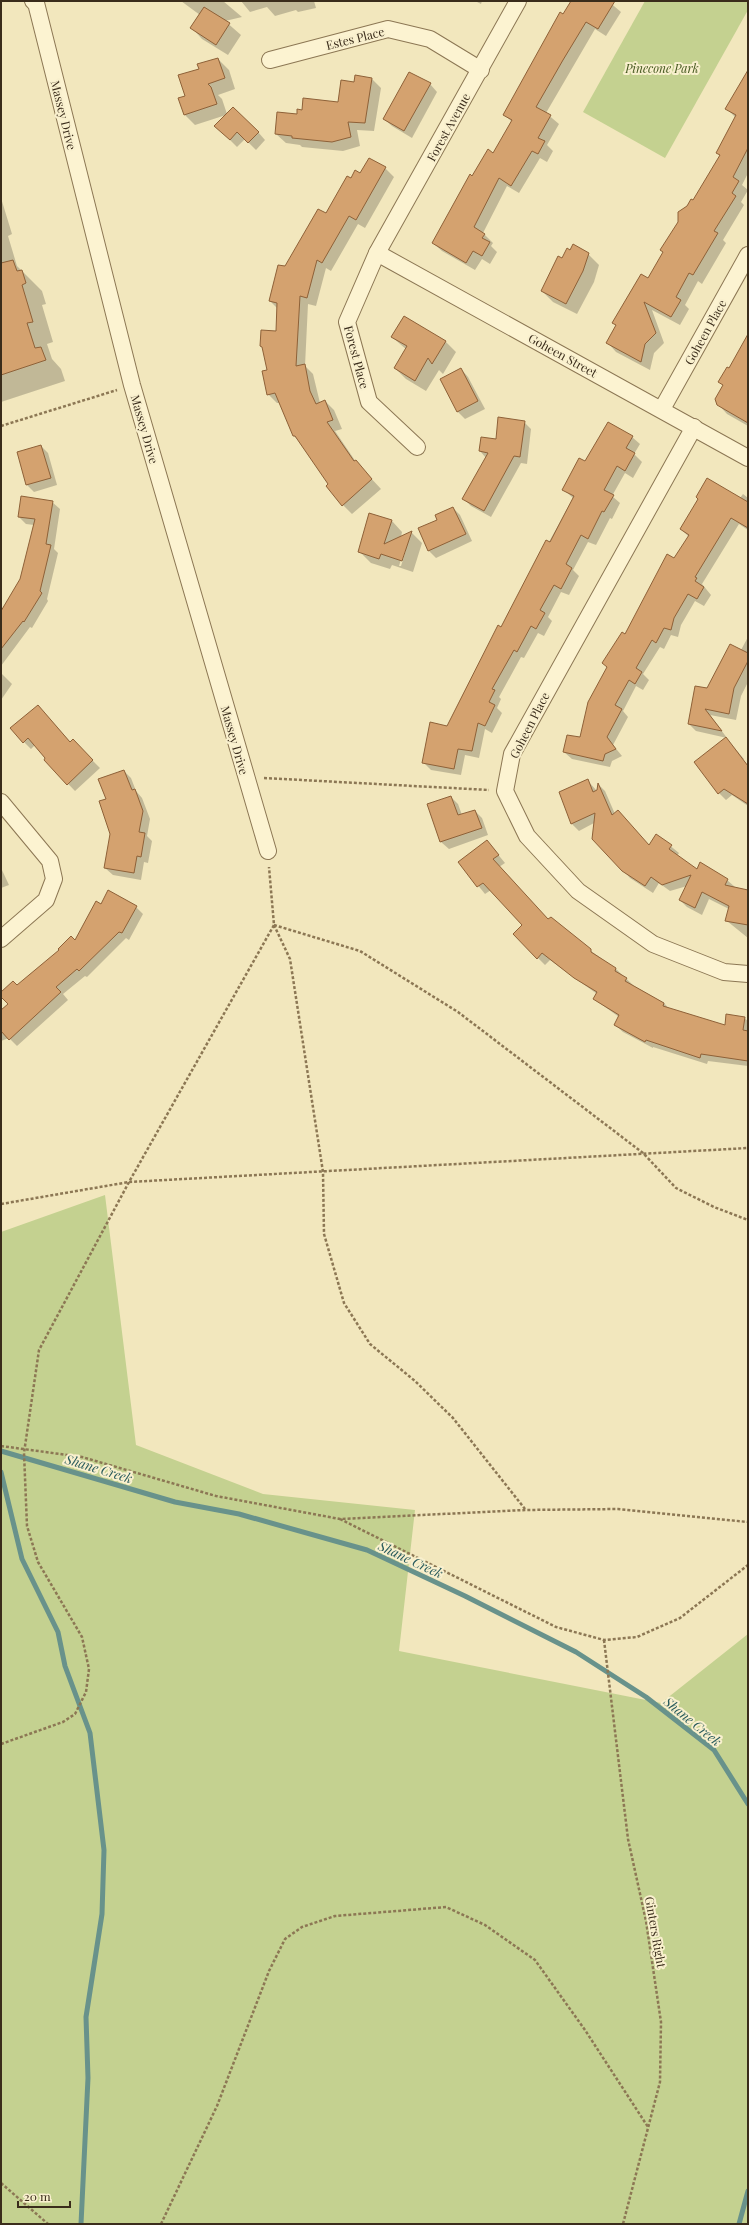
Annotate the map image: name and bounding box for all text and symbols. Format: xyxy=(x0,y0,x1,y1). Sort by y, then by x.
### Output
street label: Estes Place xyxy=(324,23,386,53)
park label: Pinecone Park xyxy=(624,60,699,76)
street label: Massey Drive xyxy=(48,79,80,151)
street label: Forest Avenue xyxy=(423,90,473,164)
street label: Goheen Place xyxy=(680,296,730,368)
street label: Forest Place xyxy=(341,324,373,390)
street label: Goheen Street xyxy=(526,329,601,381)
street label: Massey Drive xyxy=(128,393,162,465)
street label: Goheen Place xyxy=(505,689,553,761)
street label: Massey Drive xyxy=(218,704,252,776)
water label: Shane Creek xyxy=(62,1449,135,1486)
water label: Shane Creek xyxy=(375,1536,446,1581)
water label: Shane Creek xyxy=(660,1692,725,1750)
street label: Ginters Right xyxy=(642,1895,670,1970)
scale bar xyxy=(18,2183,70,2209)
text: 20 m xyxy=(24,2188,51,2204)

